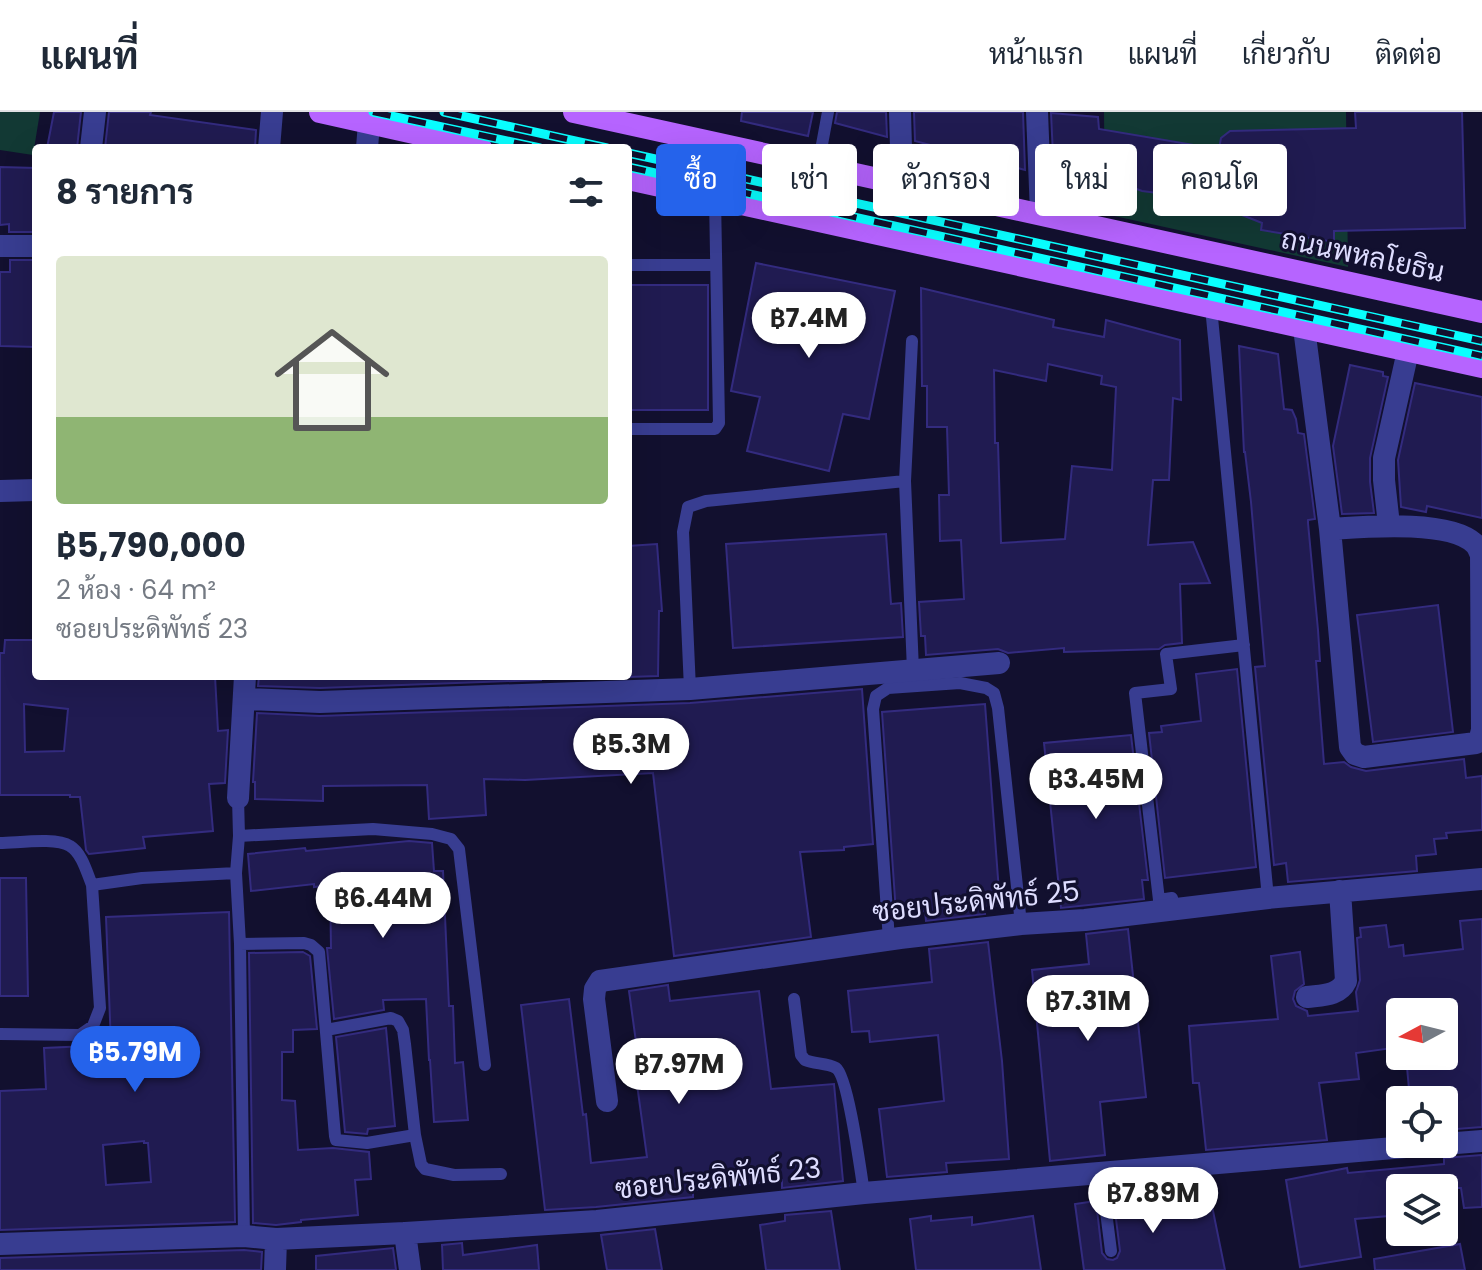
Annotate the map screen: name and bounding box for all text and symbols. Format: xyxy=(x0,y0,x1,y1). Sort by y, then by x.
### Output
text: แผนที่ xyxy=(40,29,139,82)
text: หน้าแรก xyxy=(989,35,1084,74)
text: แผนที่ xyxy=(1128,35,1198,74)
text: เกี่ยวกับ xyxy=(1242,35,1331,74)
text: ติดต่อ xyxy=(1375,35,1442,74)
chip: ซื้อ xyxy=(656,144,746,216)
chip: เช่า xyxy=(762,144,857,216)
chip: ตัวกรอง xyxy=(873,144,1019,216)
chip: ใหม่ xyxy=(1035,144,1137,216)
chip: คอนโด xyxy=(1153,144,1287,216)
text: 8 รายการ xyxy=(56,168,194,216)
icon: filters xyxy=(564,170,608,214)
street label: ถนนพหลโยธิน xyxy=(1278,219,1448,292)
pin: ฿7.4M xyxy=(753,292,865,360)
text: ฿7.4M xyxy=(770,300,848,336)
icon: home xyxy=(260,308,404,452)
text: ฿5,790,000 xyxy=(56,521,246,569)
text: 2 ห้อง · 64 m² xyxy=(56,572,216,608)
text: ซอยประดิพัทธ์ 23 xyxy=(56,611,248,647)
pin: ฿5.3M xyxy=(575,718,687,786)
text: ฿5.3M xyxy=(591,726,671,762)
pin: ฿3.45M xyxy=(1031,753,1161,821)
text: ฿3.45M xyxy=(1047,761,1145,797)
street label: ซอยประดิพัทธ์ 25 xyxy=(871,871,1082,932)
pin: ฿6.44M xyxy=(318,872,448,940)
text: ฿6.44M xyxy=(334,880,432,916)
pin: ฿7.31M xyxy=(1023,975,1153,1043)
text: ฿7.31M xyxy=(1045,983,1131,1019)
north arrow xyxy=(1386,998,1458,1070)
map controls xyxy=(1386,998,1458,1246)
pin: ฿5.79M xyxy=(70,1026,200,1094)
text: ฿5.79M xyxy=(88,1034,182,1070)
pin: ฿7.97M xyxy=(614,1038,744,1106)
text: ฿7.97M xyxy=(634,1046,724,1082)
button: locate xyxy=(1386,1086,1458,1158)
street label: ซอยประดิพัทธ์ 23 xyxy=(613,1148,823,1209)
pin: ฿7.89M xyxy=(1088,1167,1218,1235)
button: layers xyxy=(1386,1174,1458,1246)
text: ฿7.89M xyxy=(1106,1175,1200,1211)

